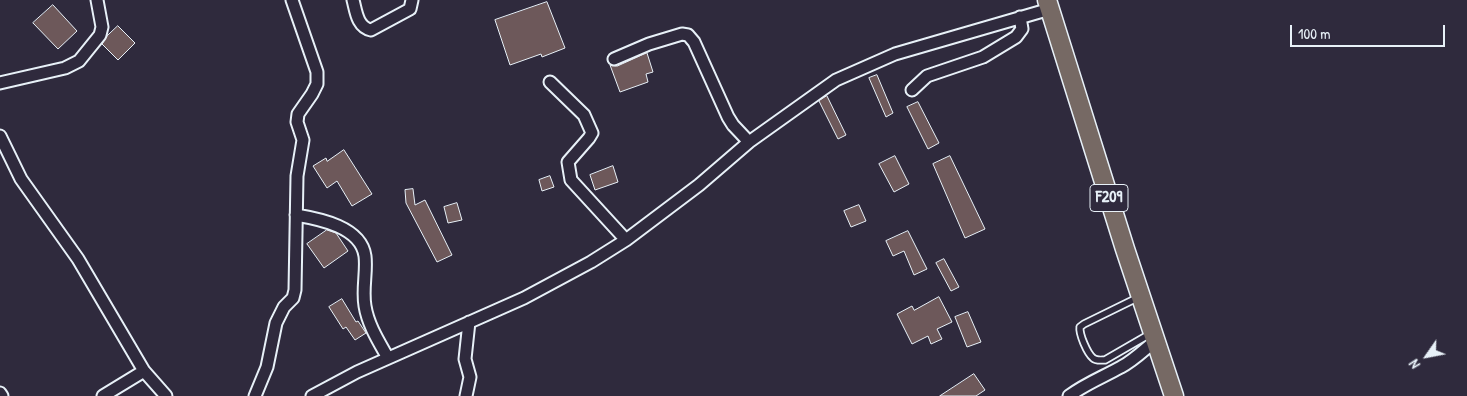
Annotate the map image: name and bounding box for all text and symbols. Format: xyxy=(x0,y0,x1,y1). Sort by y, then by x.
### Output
scale bar xyxy=(1292,15,1447,47)
text: 100 m xyxy=(1298,23,1331,44)
road number: F209 xyxy=(1090,184,1128,212)
north arrow xyxy=(1402,331,1452,381)
text: N xyxy=(1404,356,1424,373)

